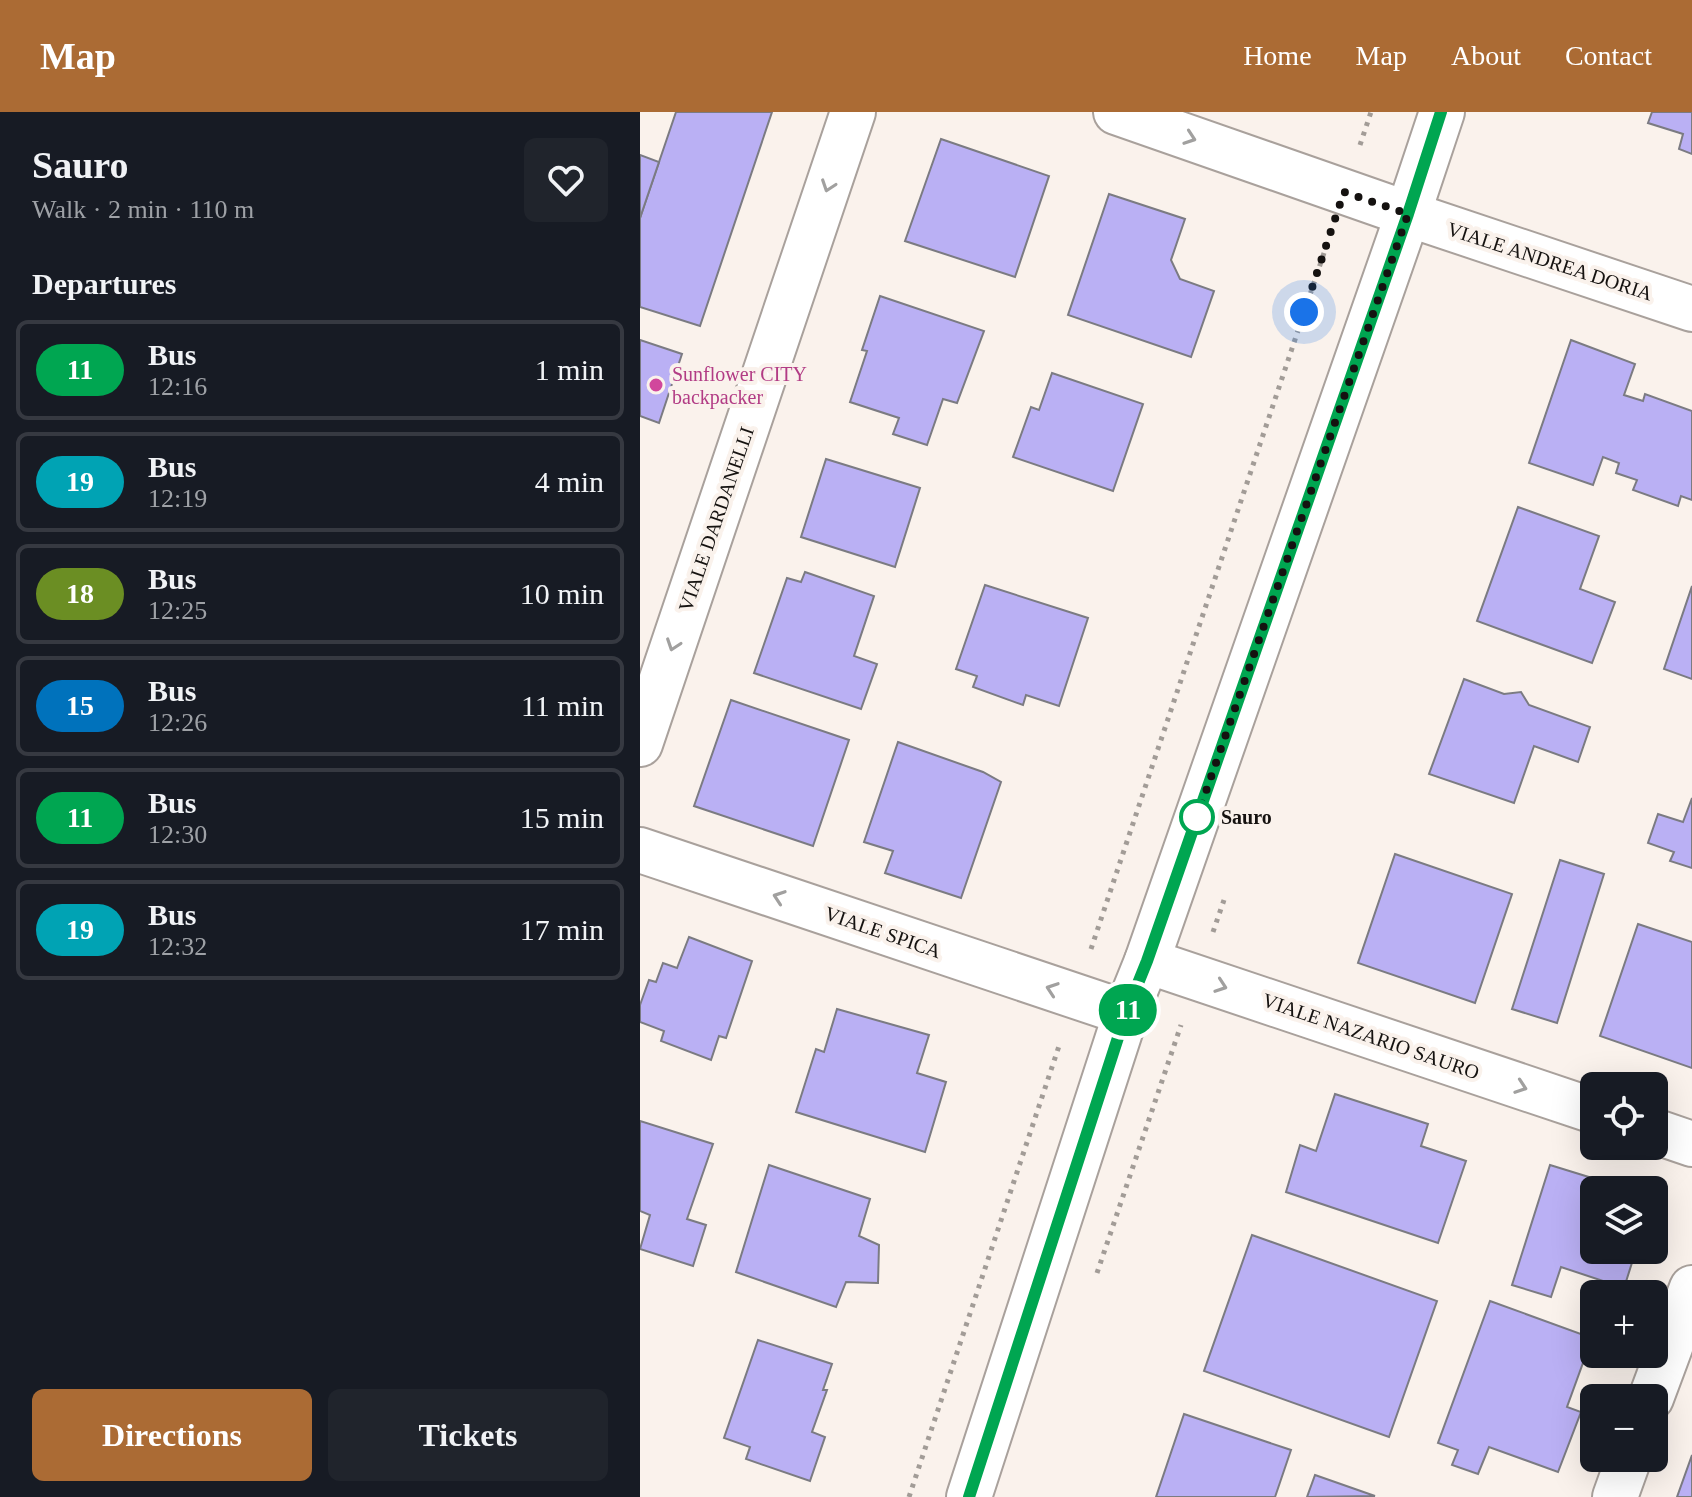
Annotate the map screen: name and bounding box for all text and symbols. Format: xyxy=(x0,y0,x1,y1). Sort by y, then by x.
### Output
text: Map xyxy=(40,35,116,77)
text: Home xyxy=(1243,40,1312,71)
text: Map xyxy=(1356,40,1407,71)
text: About xyxy=(1451,40,1521,71)
text: Contact xyxy=(1565,40,1652,71)
one-way arrow xyxy=(1182,128,1196,145)
button: heart xyxy=(524,138,608,222)
text: Sauro xyxy=(32,144,128,186)
one-way arrow xyxy=(821,178,837,192)
text: Walk · 2 min · 110 m xyxy=(32,195,254,224)
street label: VIALE ANDREA DORIA xyxy=(1445,217,1656,305)
text: Departures xyxy=(32,267,176,300)
your location xyxy=(1284,292,1324,332)
text: Bus xyxy=(148,338,196,371)
text: 1 min xyxy=(535,353,604,386)
text: 11 xyxy=(67,354,93,385)
place label: Sunflower CITY backpacker xyxy=(672,363,807,409)
text: 12:16 xyxy=(148,372,207,401)
marker: Sunflower CITY backpacker xyxy=(647,376,665,394)
street label: VIALE DARDANELLI xyxy=(674,424,758,614)
text: Bus xyxy=(148,450,196,483)
text: 4 min xyxy=(535,465,604,498)
text: 19 xyxy=(66,466,94,497)
text: 12:19 xyxy=(148,484,207,513)
text: Bus xyxy=(148,562,196,595)
text: 10 min xyxy=(520,577,604,610)
text: 18 xyxy=(66,578,94,609)
text: 12:25 xyxy=(148,596,207,625)
one-way arrow xyxy=(667,637,683,651)
text: Bus xyxy=(148,674,196,707)
text: 11 min xyxy=(521,689,604,722)
text: 15 xyxy=(66,690,94,721)
text: 12:26 xyxy=(148,708,207,737)
text: Bus xyxy=(148,786,196,819)
marker: Sauro xyxy=(1180,800,1214,834)
text: 15 min xyxy=(520,801,604,834)
text: 11 xyxy=(67,802,93,833)
place label: Sauro xyxy=(1221,806,1272,828)
text: 12:30 xyxy=(148,820,207,849)
one-way arrow xyxy=(773,890,787,906)
text: Bus xyxy=(148,898,196,931)
street label: VIALE SPICA xyxy=(822,902,945,962)
text: 17 min xyxy=(520,913,604,946)
text: 19 xyxy=(66,914,94,945)
text: 12:32 xyxy=(148,932,207,961)
one-way arrow xyxy=(1213,976,1227,992)
one-way arrow xyxy=(1046,982,1060,998)
line badge: 11 xyxy=(1092,984,1164,1036)
street label: VIALE NAZARIO SAURO xyxy=(1260,989,1482,1083)
text: 11 xyxy=(1115,994,1141,1025)
map controls xyxy=(1580,1072,1668,1472)
button: locate xyxy=(1580,1072,1668,1160)
one-way arrow xyxy=(1513,1077,1527,1093)
button: layers xyxy=(1580,1176,1668,1264)
button: + xyxy=(1580,1280,1668,1368)
button: − xyxy=(1580,1384,1668,1472)
button: Directions xyxy=(32,1389,312,1481)
button: Tickets xyxy=(328,1389,608,1481)

